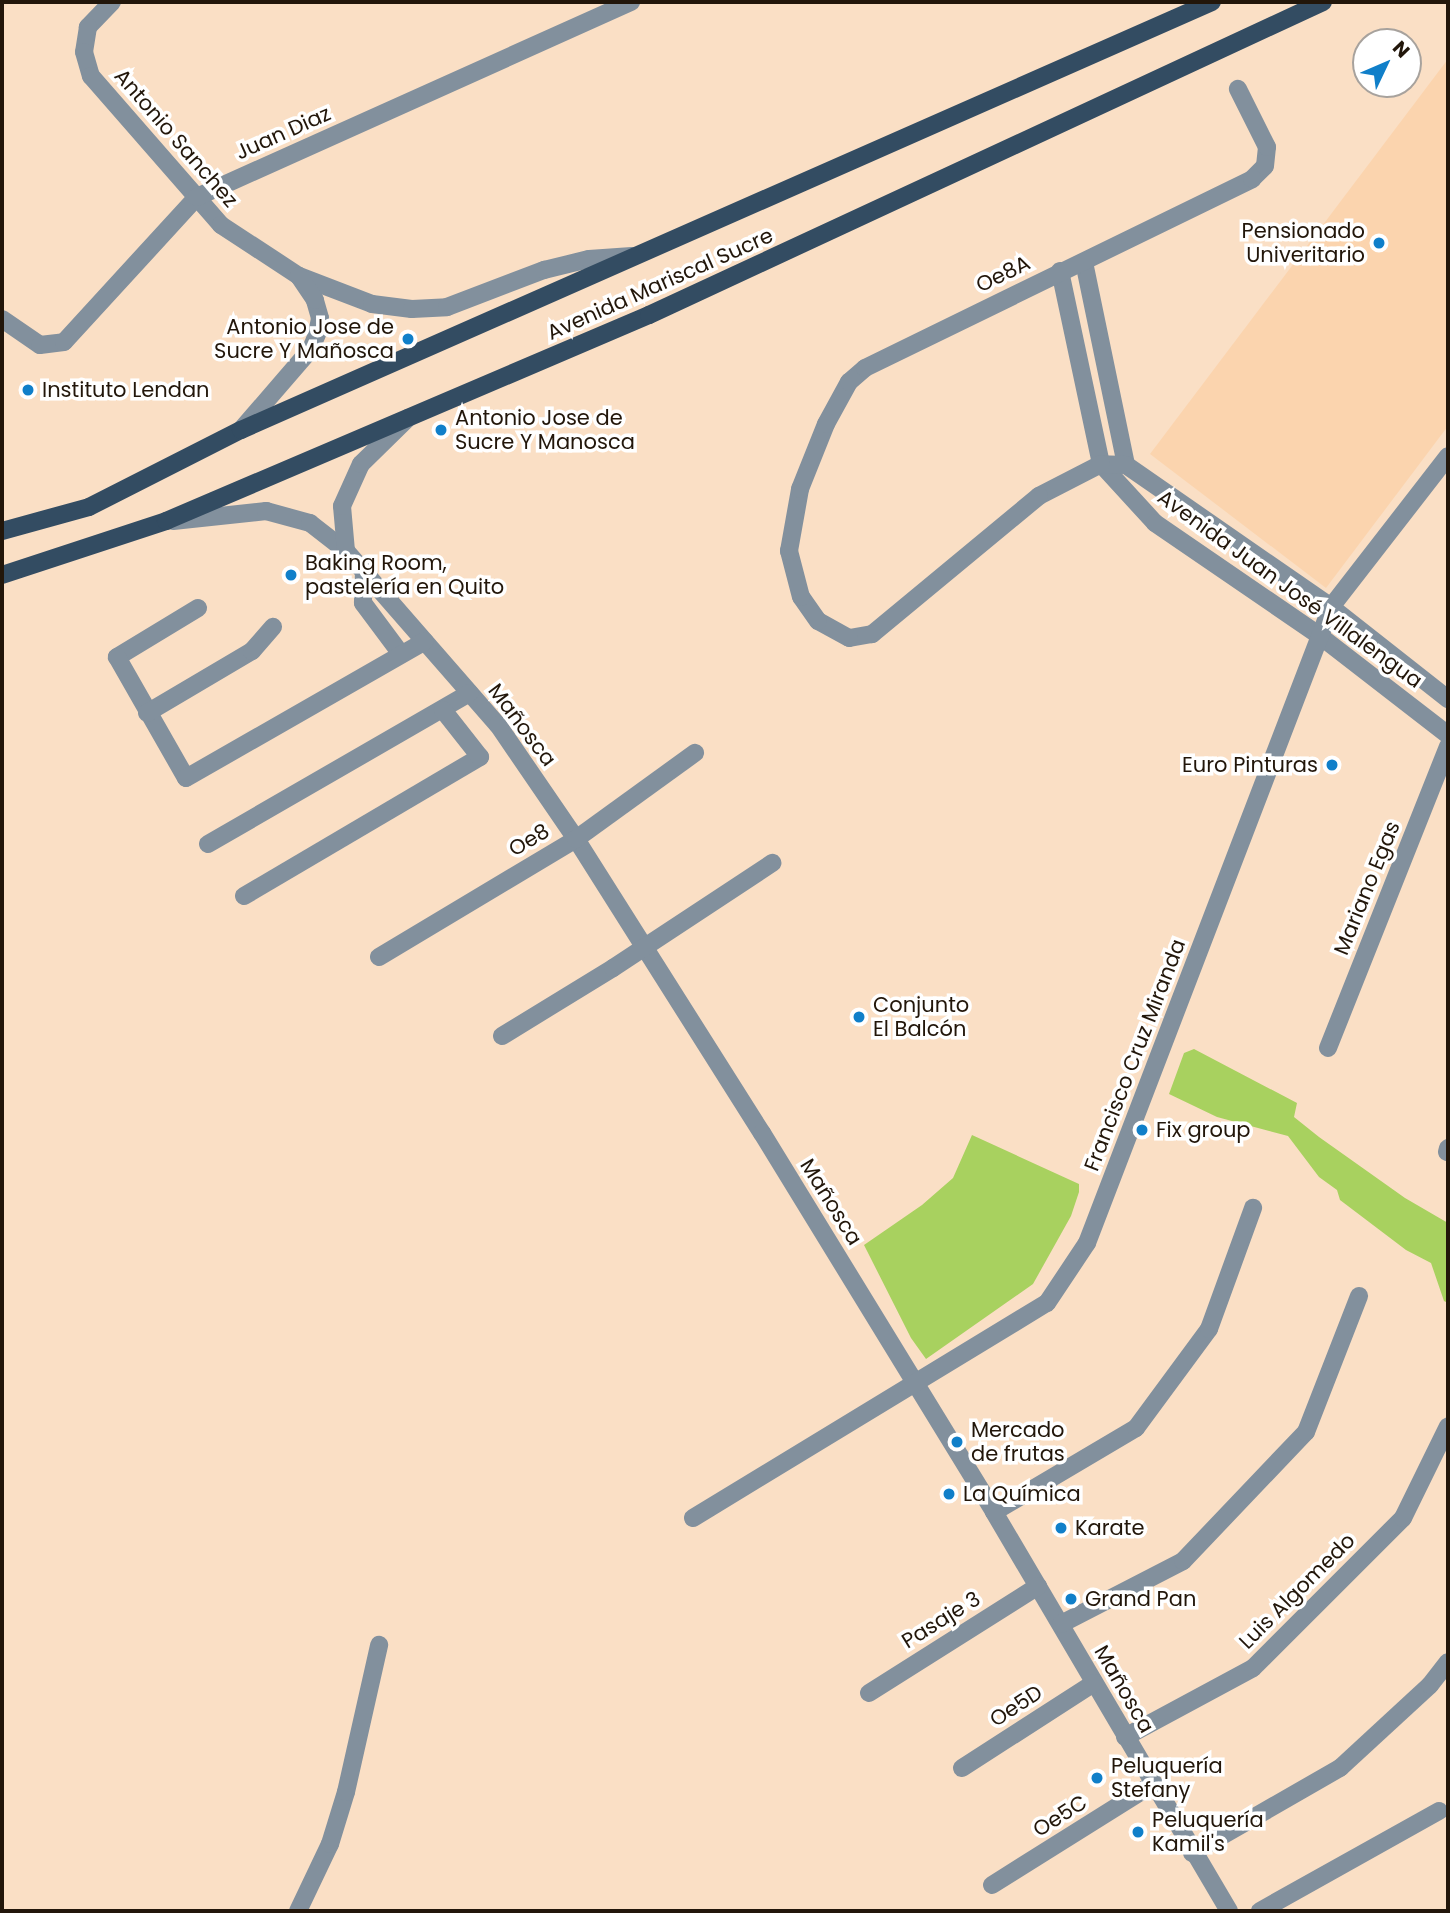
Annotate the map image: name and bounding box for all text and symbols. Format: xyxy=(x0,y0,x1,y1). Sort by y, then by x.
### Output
north arrow xyxy=(1352,28,1422,98)
text: N xyxy=(1386,35,1416,64)
street label: Antonio Sanchez xyxy=(109,64,243,212)
street label: Juan Diaz xyxy=(231,101,335,165)
place label: Pensionado Univeritario xyxy=(1242,218,1365,268)
street label: Avenida Mariscal Sucre xyxy=(543,223,777,345)
marker: Pensionado Univeritario xyxy=(1371,235,1387,251)
street label: Oe8A xyxy=(972,250,1034,298)
place label: Antonio Jose de Sucre Y Mañosca xyxy=(214,314,394,364)
marker: Antonio Jose de Sucre Y Mañosca xyxy=(400,331,416,347)
place label: Instituto Lendan xyxy=(42,377,210,403)
marker: Instituto Lendan xyxy=(20,382,36,398)
place label: Antonio Jose de Sucre Y Manosca xyxy=(455,405,635,455)
marker: Antonio Jose de Sucre Y Manosca xyxy=(433,422,449,438)
street label: Avenida Juan José Villalengua xyxy=(1153,485,1427,693)
place label: Baking Room, pastelería en Quito xyxy=(305,550,504,600)
marker: Baking Room, pastelería en Quito xyxy=(283,567,299,583)
street label: Mañosca xyxy=(483,679,561,771)
place label: Euro Pinturas xyxy=(1182,752,1318,778)
marker: Euro Pinturas xyxy=(1324,757,1340,773)
street label: Mariano Egas xyxy=(1329,817,1405,959)
street label: Oe8 xyxy=(504,818,554,862)
street label: Francisco Cruz Miranda xyxy=(1079,935,1191,1175)
place label: Conjunto El Balcón xyxy=(873,992,969,1042)
marker: Conjunto El Balcón xyxy=(851,1009,867,1025)
place label: Fix group xyxy=(1156,1117,1251,1143)
marker: Fix group xyxy=(1134,1122,1150,1138)
street label: Mañosca xyxy=(795,1154,867,1250)
place label: Mercado de frutas xyxy=(971,1417,1065,1467)
marker: Mercado de frutas xyxy=(949,1434,965,1450)
place label: La Química xyxy=(963,1481,1081,1507)
marker: La Química xyxy=(941,1486,957,1502)
place label: Karate xyxy=(1075,1515,1144,1541)
marker: Karate xyxy=(1053,1520,1069,1536)
street label: Luis Algomedo xyxy=(1234,1528,1360,1654)
street label: Pasaje 3 xyxy=(897,1586,985,1654)
place label: Grand Pan xyxy=(1085,1586,1196,1612)
marker: Grand Pan xyxy=(1063,1591,1079,1607)
street label: Mañosca xyxy=(1089,1641,1159,1737)
street label: Oe5D xyxy=(985,1680,1047,1732)
place label: Peluquería Stefany xyxy=(1111,1753,1223,1803)
marker: Peluquería Stefany xyxy=(1089,1770,1105,1786)
street label: Oe5C xyxy=(1028,1790,1092,1842)
place label: Peluquería Kamil's xyxy=(1152,1807,1264,1857)
marker: Peluquería Kamil's xyxy=(1130,1824,1146,1840)

